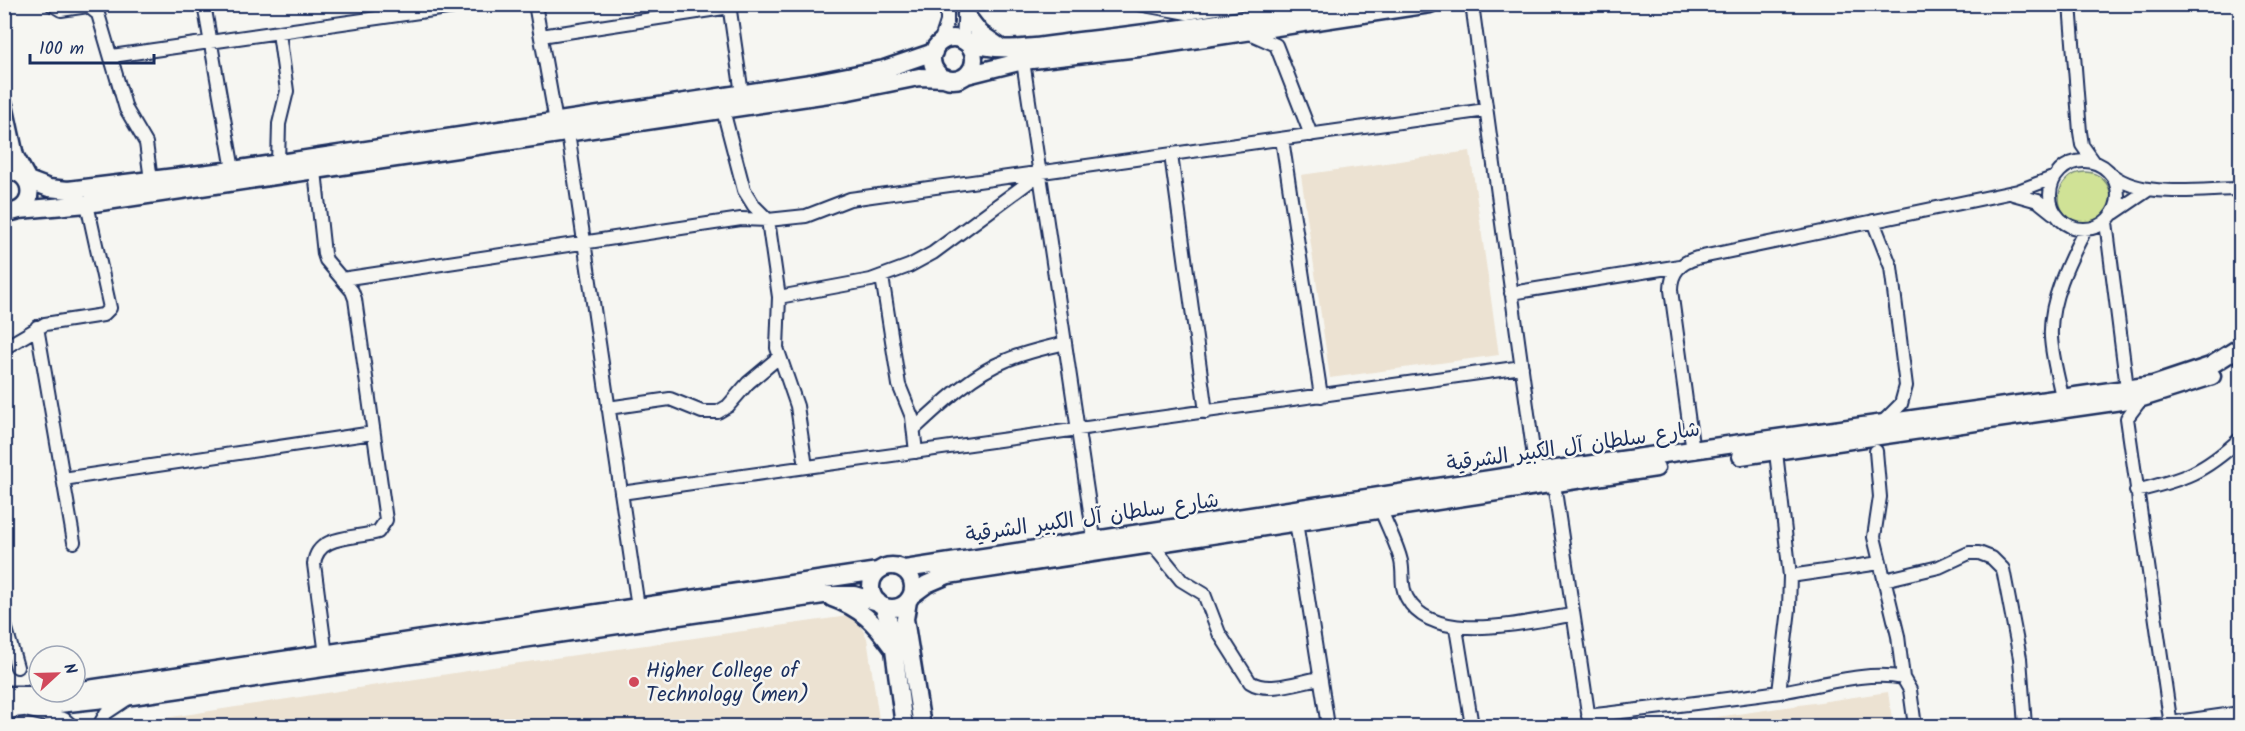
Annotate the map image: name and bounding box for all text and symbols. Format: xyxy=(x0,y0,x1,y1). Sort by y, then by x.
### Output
scale bar xyxy=(30,27,154,65)
text: 100 m xyxy=(39,35,84,64)
street label: شارع سلطان آل الكبير الشرقية xyxy=(1444,413,1702,482)
street label: شارع سلطان آل الكبير الشرقية xyxy=(963,484,1221,553)
north arrow xyxy=(27,644,87,704)
place label: Higher College of Technology (men) xyxy=(646,655,809,712)
text: N xyxy=(56,660,83,678)
marker: Higher College of Technology (men) xyxy=(627,675,641,689)

